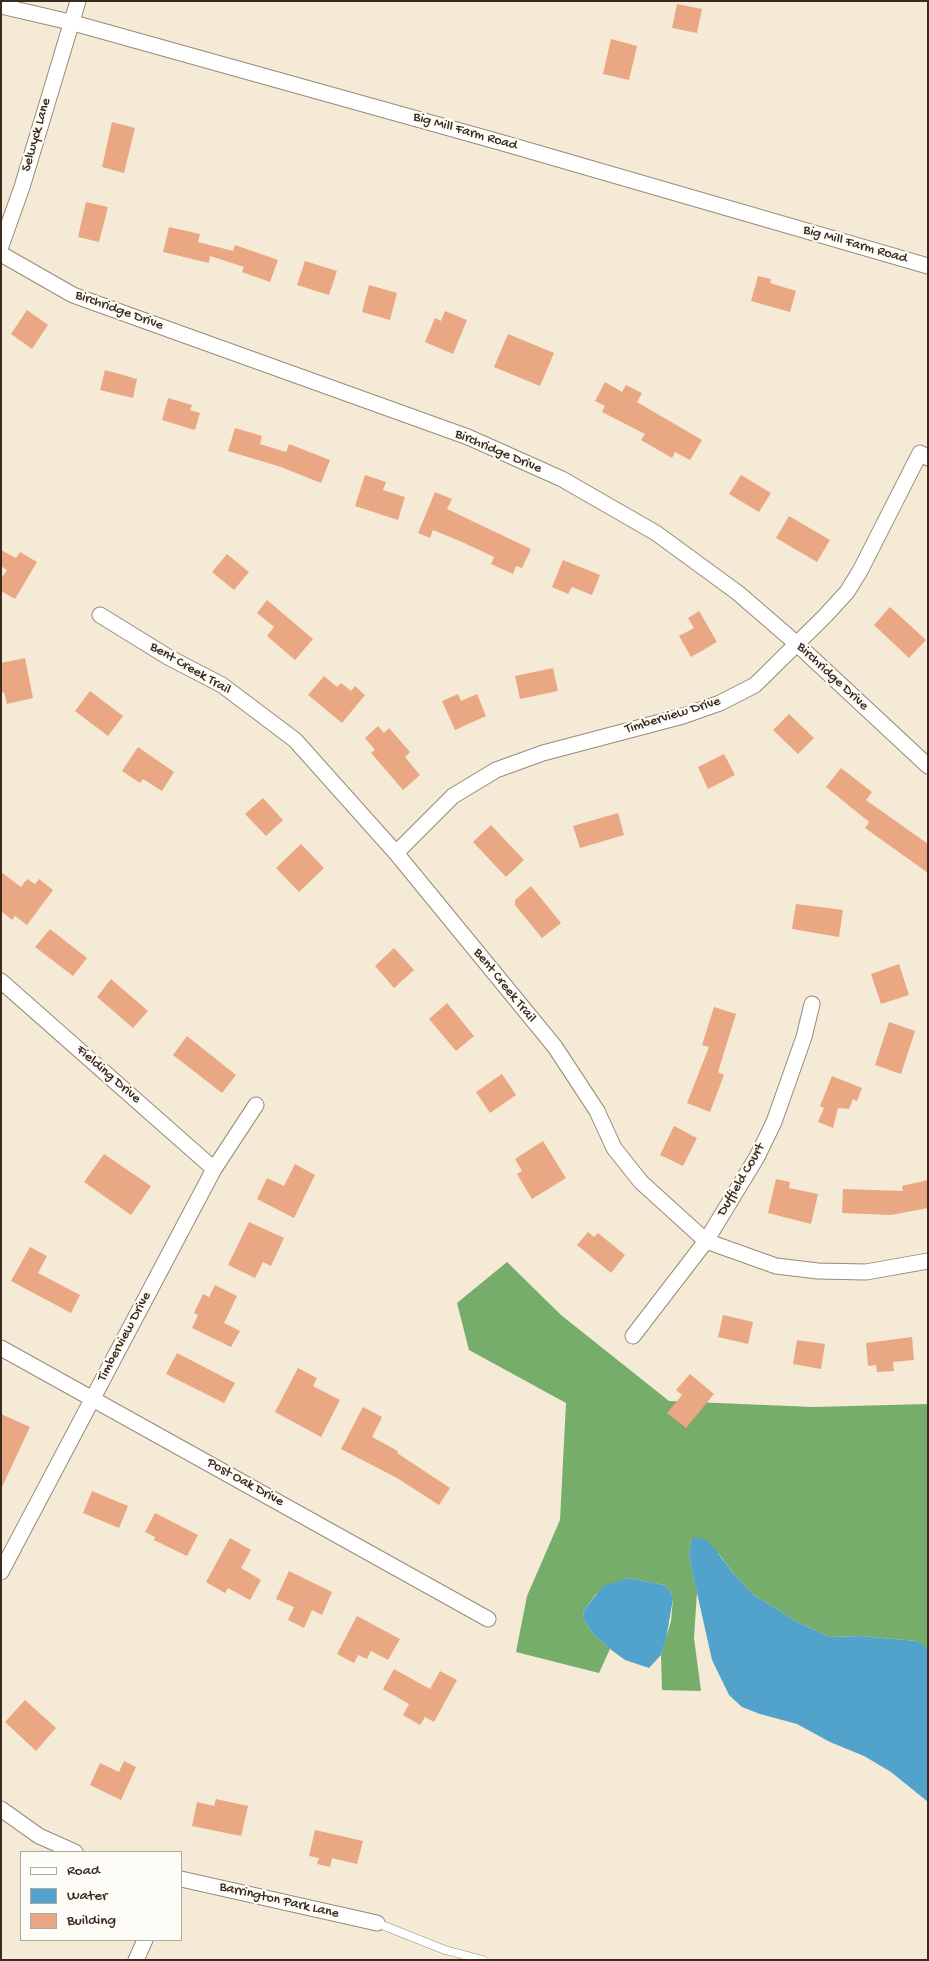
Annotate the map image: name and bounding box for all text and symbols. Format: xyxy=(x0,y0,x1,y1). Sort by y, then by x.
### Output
street label: Selwyck Lane xyxy=(19,96,55,174)
street label: Big Mill Farm Road xyxy=(411,109,519,155)
street label: Big Mill Farm Road xyxy=(801,222,909,268)
street label: Birchridge Drive xyxy=(73,287,165,335)
street label: Birchridge Drive xyxy=(452,426,544,478)
street label: Bent Creek Trail xyxy=(146,639,234,699)
street label: Birchridge Drive xyxy=(792,639,872,715)
street label: Timberview Drive xyxy=(623,693,723,739)
street label: Bent Creek Trail xyxy=(469,945,539,1027)
street label: Fielding Drive xyxy=(72,1042,144,1108)
street label: Duffield Court xyxy=(714,1141,770,1219)
street label: Timberview Drive xyxy=(94,1289,156,1385)
street label: Post Oak Drive xyxy=(204,1455,286,1511)
legend xyxy=(20,1851,182,1941)
text: Road xyxy=(67,1862,100,1880)
street label: Barrington Park Lane xyxy=(218,1879,340,1923)
text: Water xyxy=(67,1887,107,1905)
text: Building xyxy=(67,1912,116,1930)

